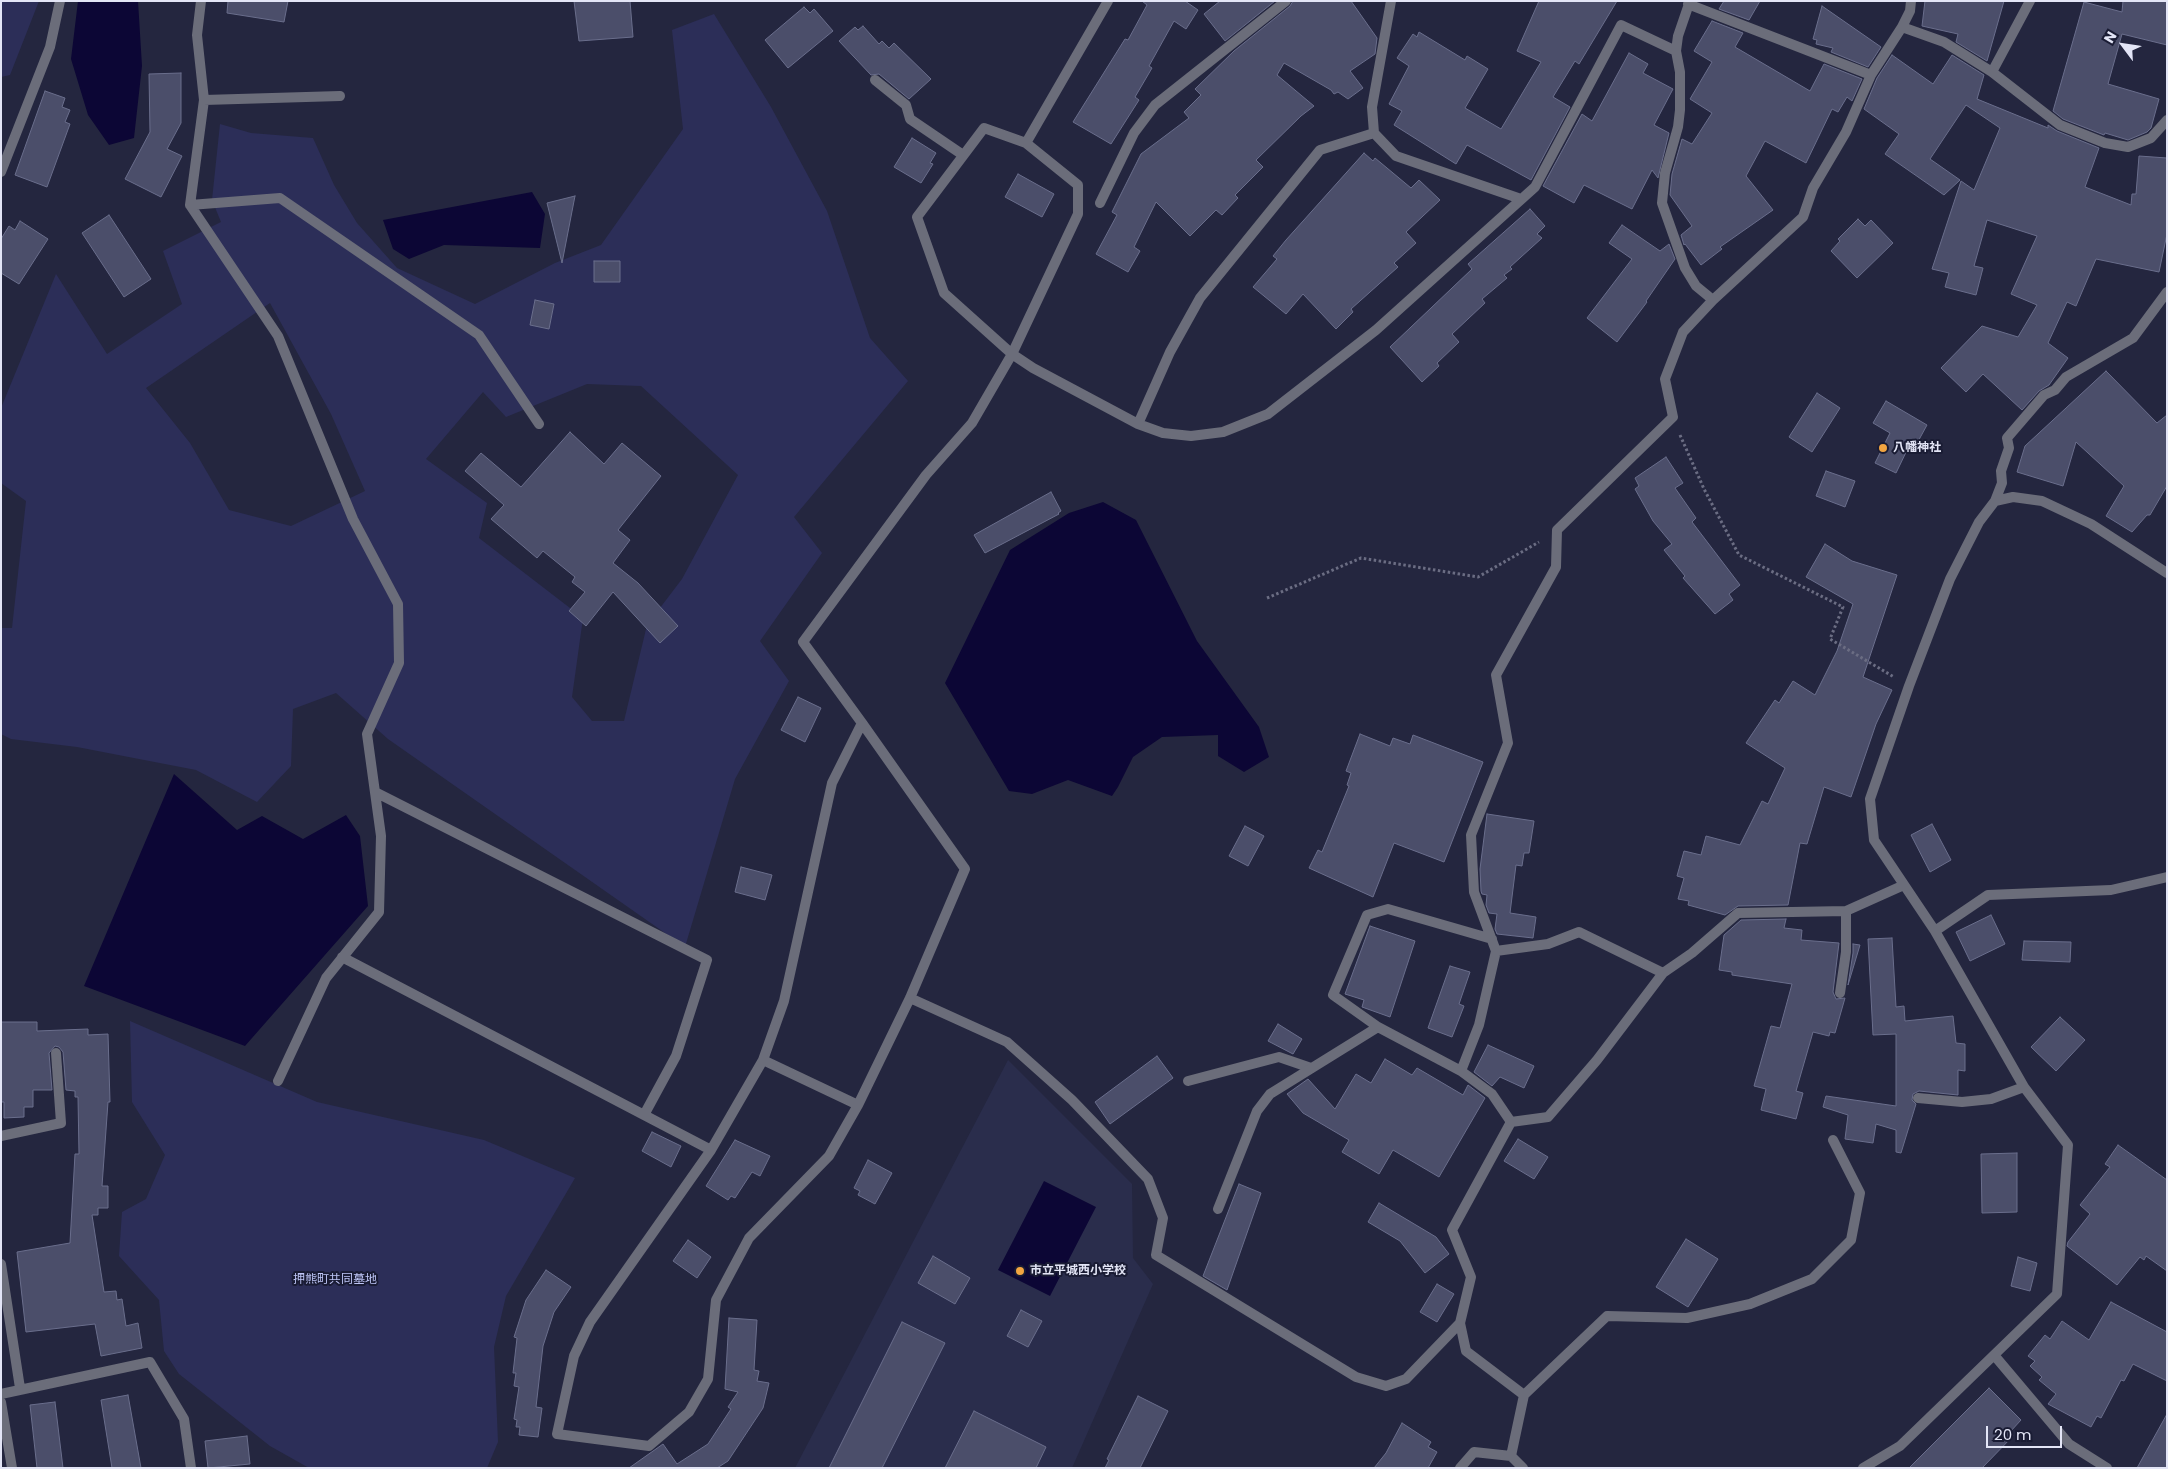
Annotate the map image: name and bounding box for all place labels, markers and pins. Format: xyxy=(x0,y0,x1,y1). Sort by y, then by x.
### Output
place label: 八幡神社 xyxy=(1893,441,1941,455)
marker: 八幡神社 xyxy=(1877,442,1889,454)
place label: 市立平城西小学校 xyxy=(1030,1264,1126,1278)
marker: 市立平城西小学校 xyxy=(1014,1265,1026,1277)

